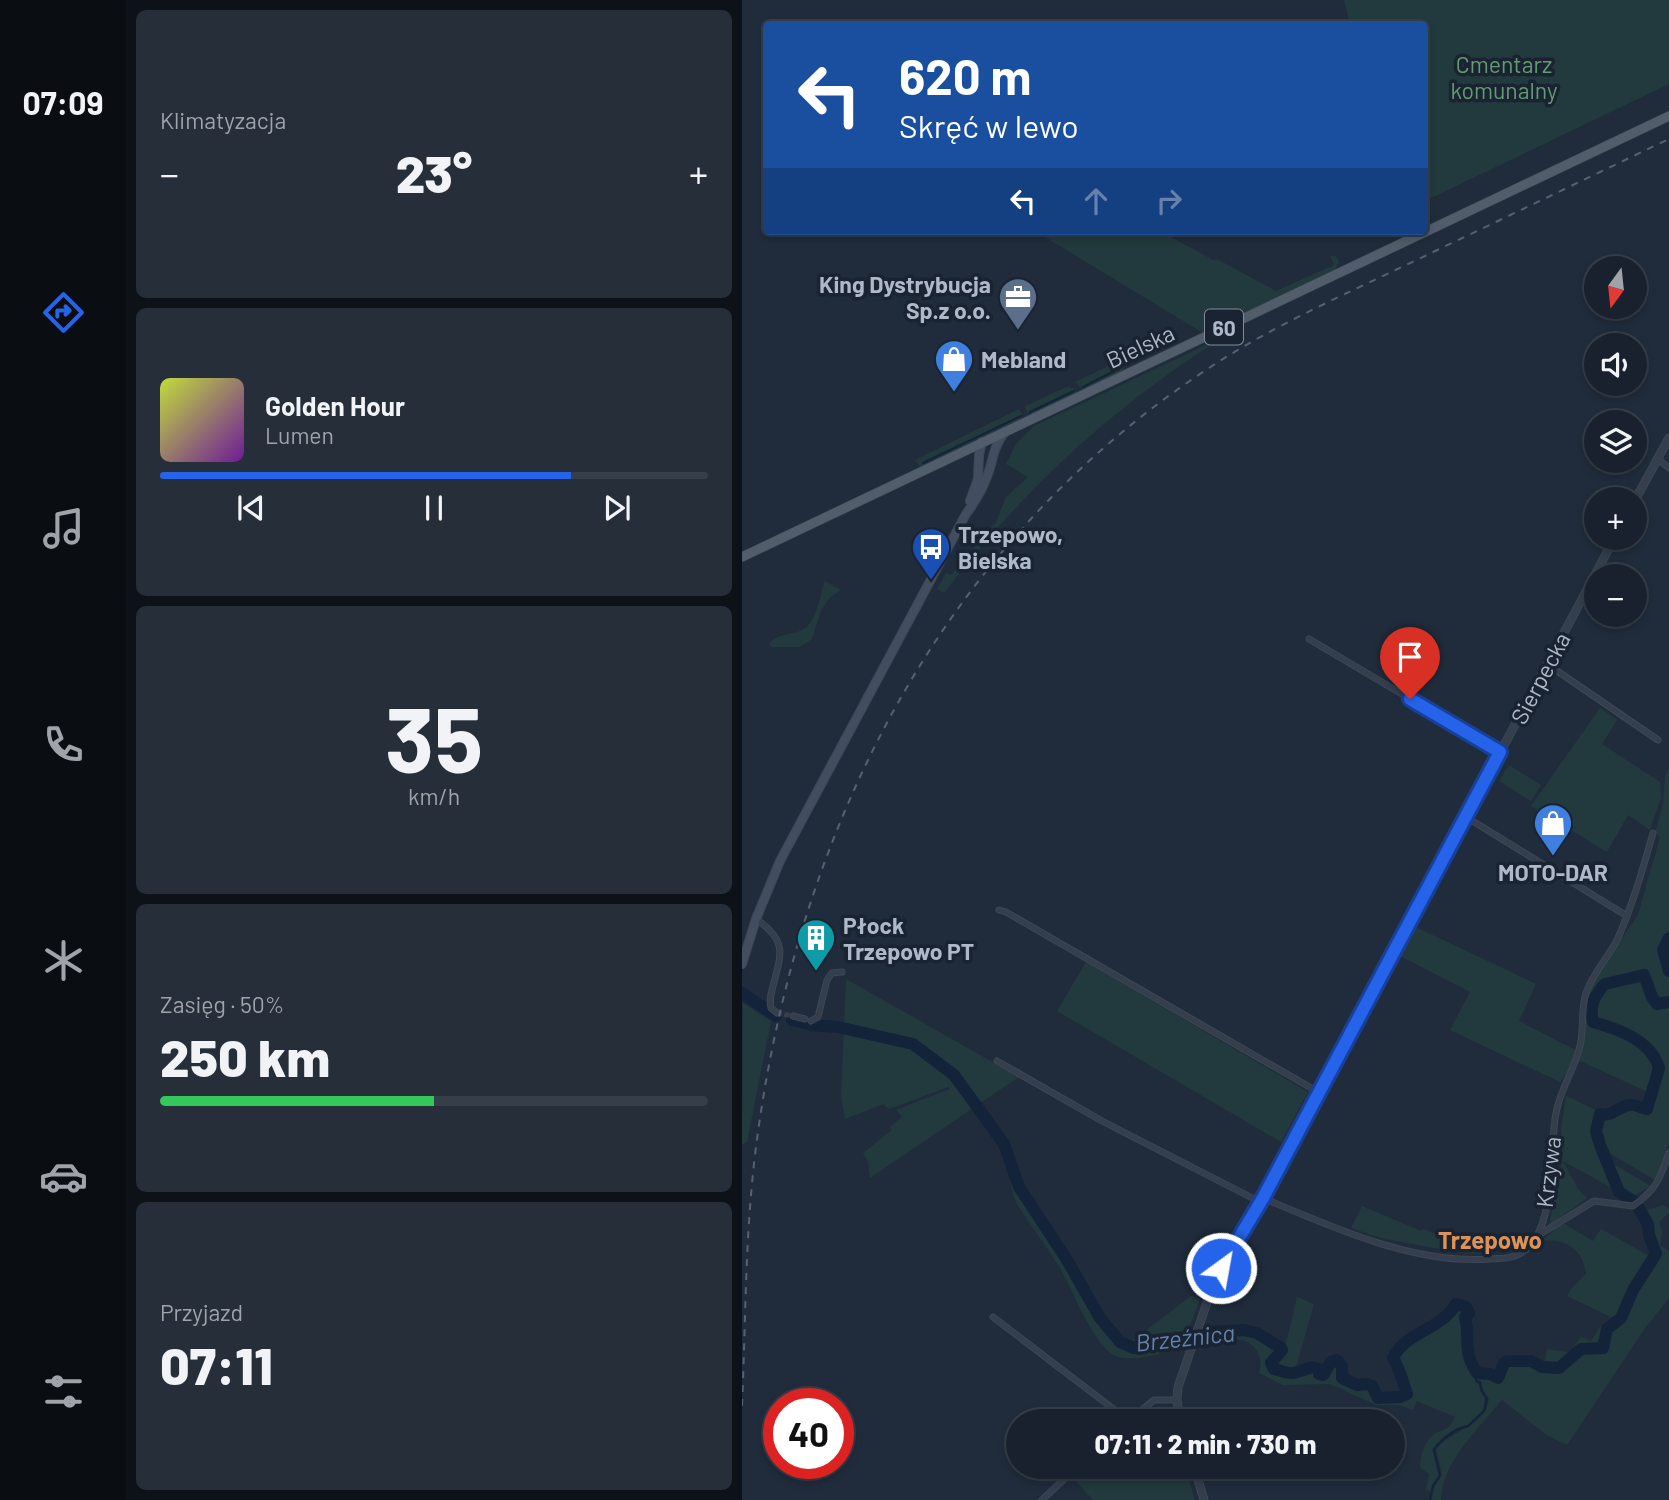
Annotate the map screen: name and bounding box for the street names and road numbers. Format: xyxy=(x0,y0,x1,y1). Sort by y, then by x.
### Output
road number: 60 xyxy=(1205,310,1243,344)
street label: Bielska xyxy=(1101,318,1179,374)
street label: Sierpecka xyxy=(1504,627,1576,729)
street label: Krzywa xyxy=(1530,1135,1566,1209)

